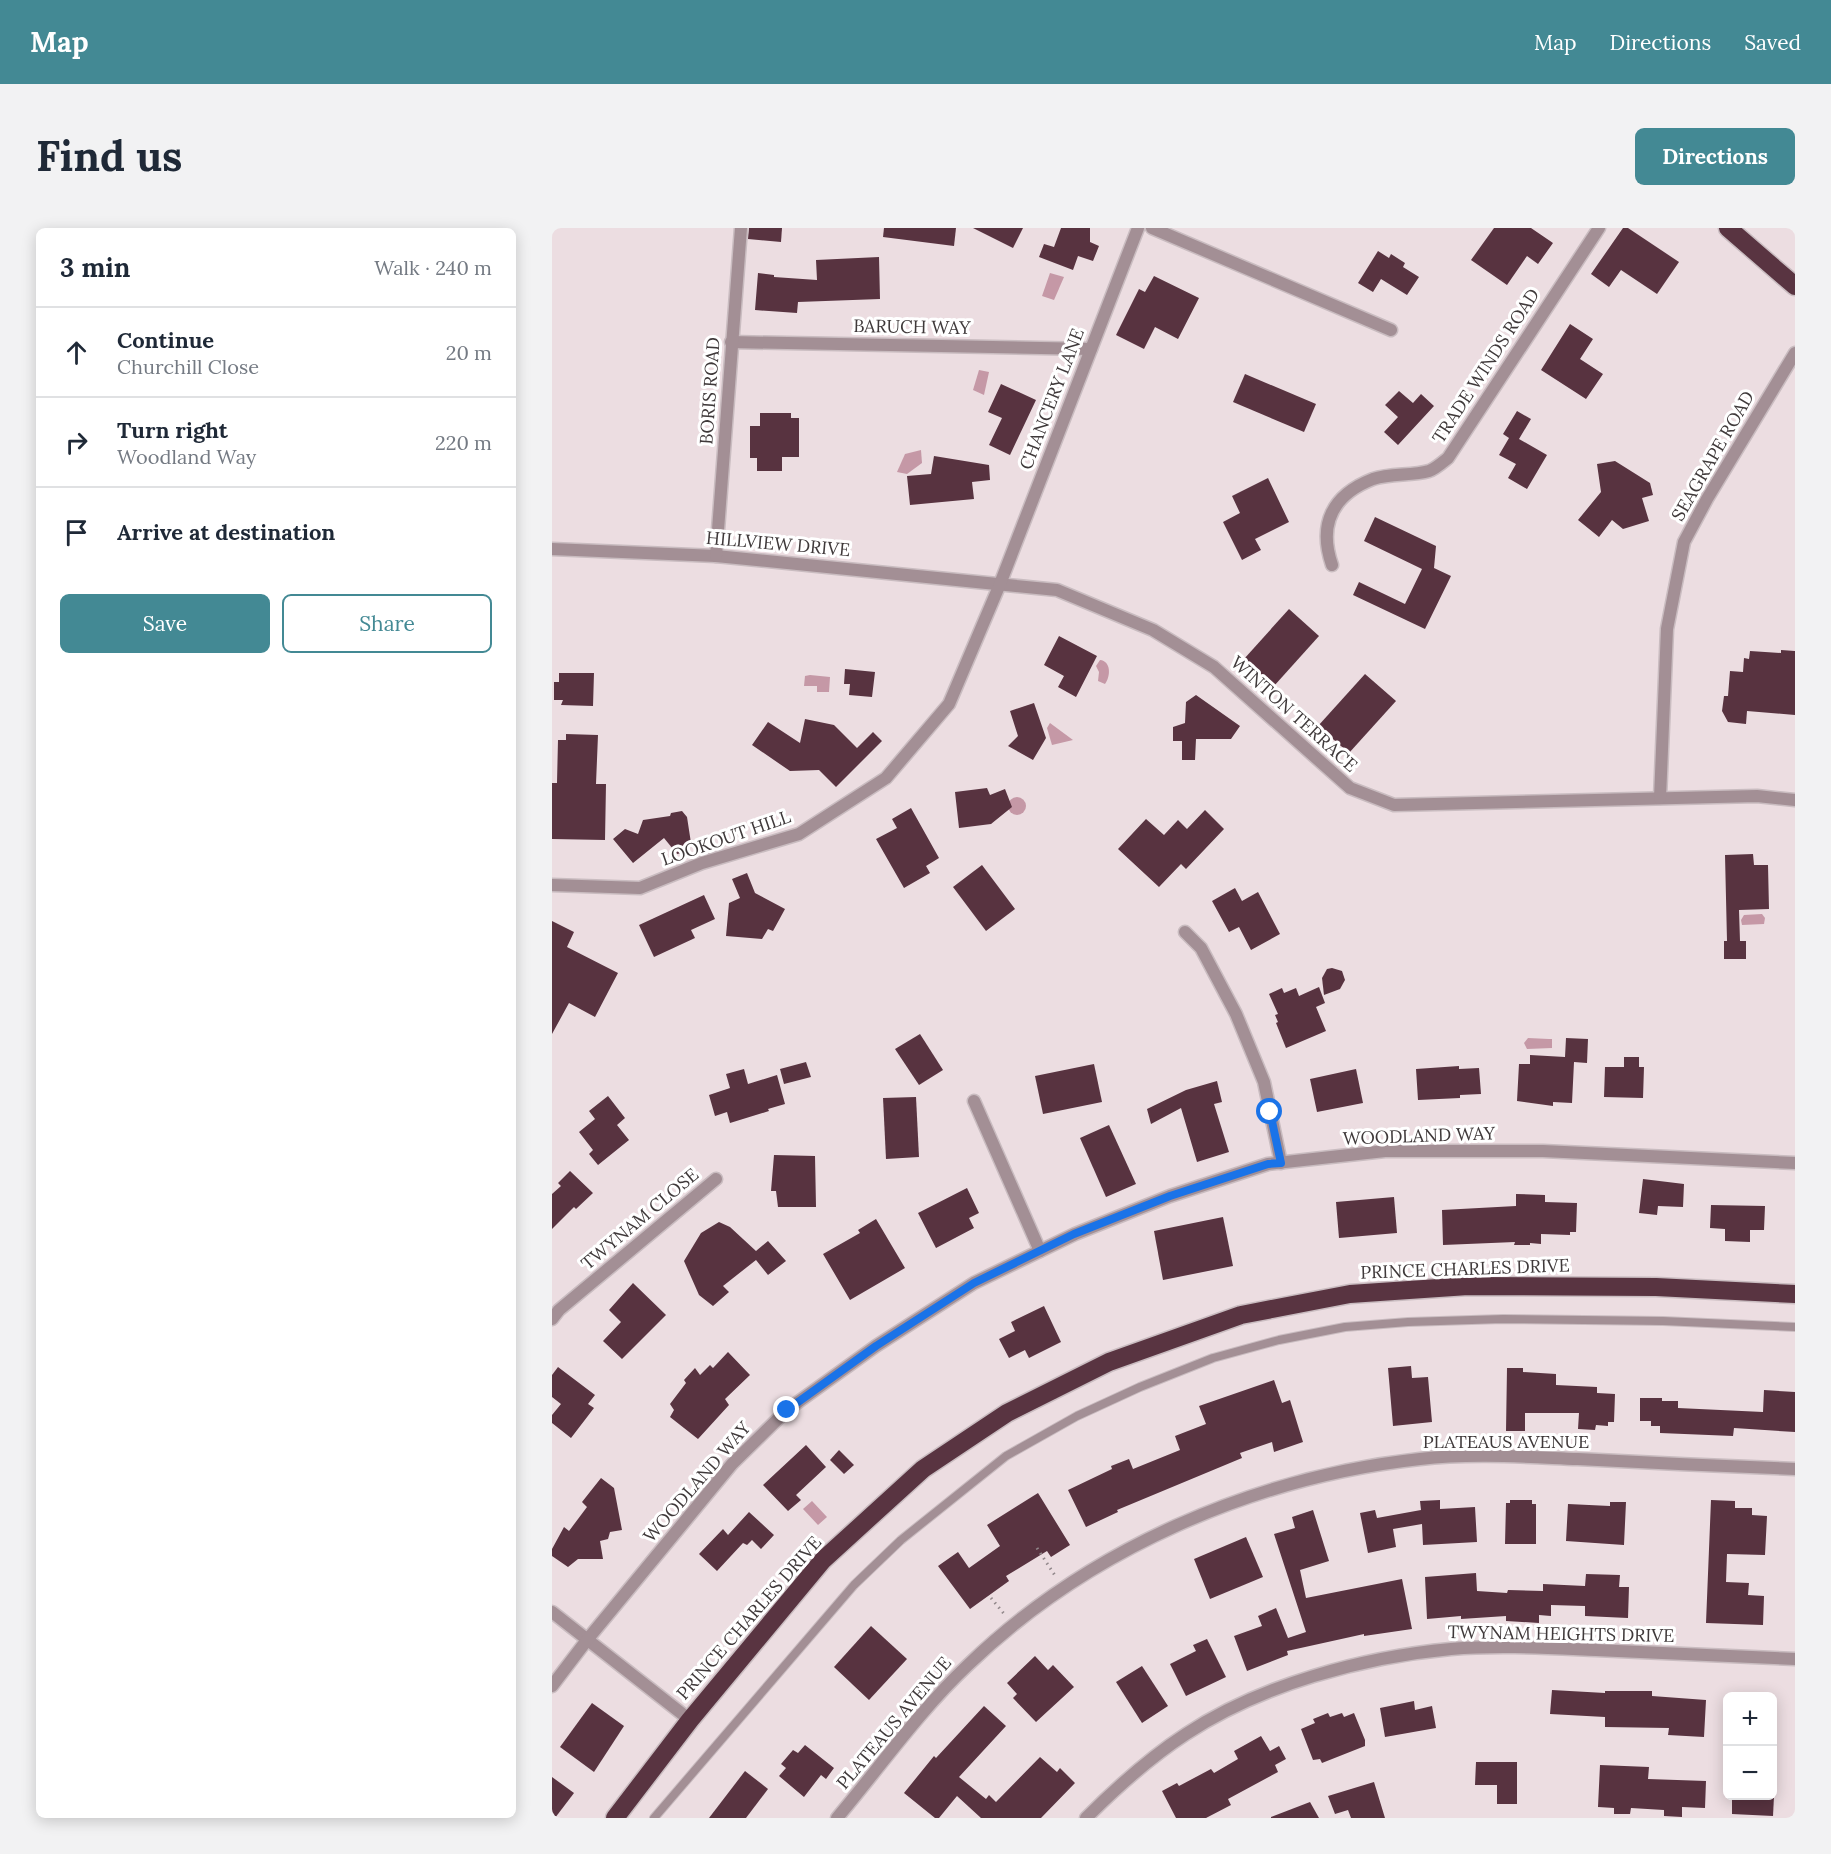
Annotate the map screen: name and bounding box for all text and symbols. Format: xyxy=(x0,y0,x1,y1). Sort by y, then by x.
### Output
text: Map xyxy=(30,24,89,60)
text: Map xyxy=(1534,29,1577,56)
text: Directions xyxy=(1610,29,1711,56)
text: Saved xyxy=(1744,29,1801,56)
button: Directions xyxy=(1635,128,1795,185)
text: Find us xyxy=(36,129,182,183)
text: 3 min xyxy=(60,251,130,284)
text: Walk · 240 m xyxy=(374,255,492,280)
street label: TRADE WINDS ROAD xyxy=(1427,284,1544,448)
street label: BARUCH WAY xyxy=(853,314,971,339)
street label: CHANCERY LANE xyxy=(1014,325,1089,473)
text: Continue xyxy=(117,326,214,354)
icon: ahead xyxy=(60,336,93,369)
street label: BORIS ROAD xyxy=(694,336,725,445)
text: 20 m xyxy=(446,340,492,365)
text: Churchill Close xyxy=(117,354,259,379)
street label: SEAGRAPE ROAD xyxy=(1666,387,1759,525)
text: Turn right xyxy=(117,416,228,444)
icon: right xyxy=(60,426,93,459)
text: 220 m xyxy=(435,430,492,455)
text: Woodland Way xyxy=(117,444,256,469)
icon: arrive xyxy=(60,516,93,549)
text: Arrive at destination xyxy=(117,518,335,546)
street label: HILLVIEW DRIVE xyxy=(705,526,851,561)
button: Save xyxy=(60,594,270,653)
button: Share xyxy=(282,594,492,653)
street label: WINTON TERRACE xyxy=(1226,651,1363,777)
street label: LOOKOUT HILL xyxy=(658,804,794,870)
route start xyxy=(1256,1098,1282,1124)
street label: WOODLAND WAY xyxy=(1342,1121,1496,1150)
street label: TWYNAM CLOSE xyxy=(576,1163,703,1274)
street label: PRINCE CHARLES DRIVE xyxy=(1360,1253,1570,1284)
route end xyxy=(773,1396,799,1422)
street label: WOODLAND WAY xyxy=(638,1416,756,1547)
street label: PLATEAUS AVENUE xyxy=(1423,1430,1589,1453)
street label: PRINCE CHARLES DRIVE xyxy=(671,1531,826,1704)
street label: TWYNAM HEIGHTS DRIVE xyxy=(1447,1620,1675,1647)
street label: PLATEAUS AVENUE xyxy=(831,1652,956,1794)
map controls xyxy=(1723,1692,1777,1800)
button: + xyxy=(1723,1692,1777,1746)
button: − xyxy=(1723,1746,1777,1800)

